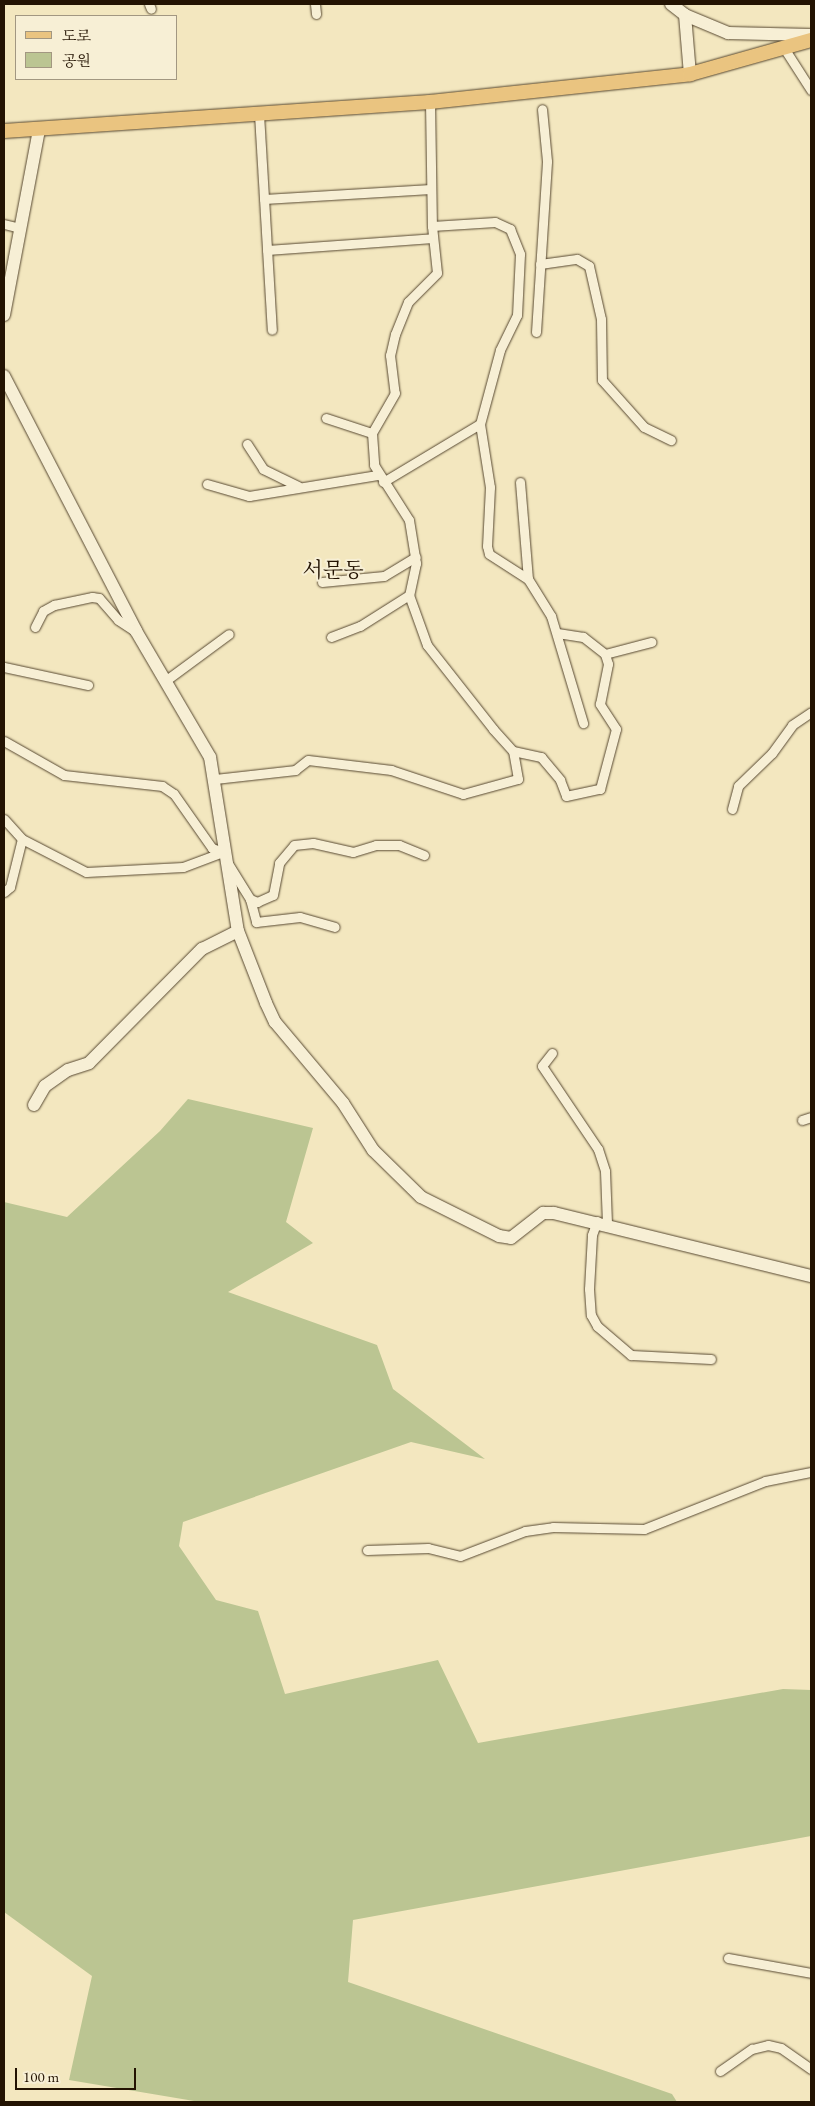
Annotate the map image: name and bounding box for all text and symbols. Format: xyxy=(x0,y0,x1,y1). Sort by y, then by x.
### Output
legend xyxy=(15,15,178,80)
text: 도로 xyxy=(62,26,91,45)
text: 공원 xyxy=(62,51,91,70)
district label: 서문동 xyxy=(303,557,363,583)
scale bar xyxy=(18,2058,139,2090)
text: 100 m xyxy=(23,2067,59,2086)

